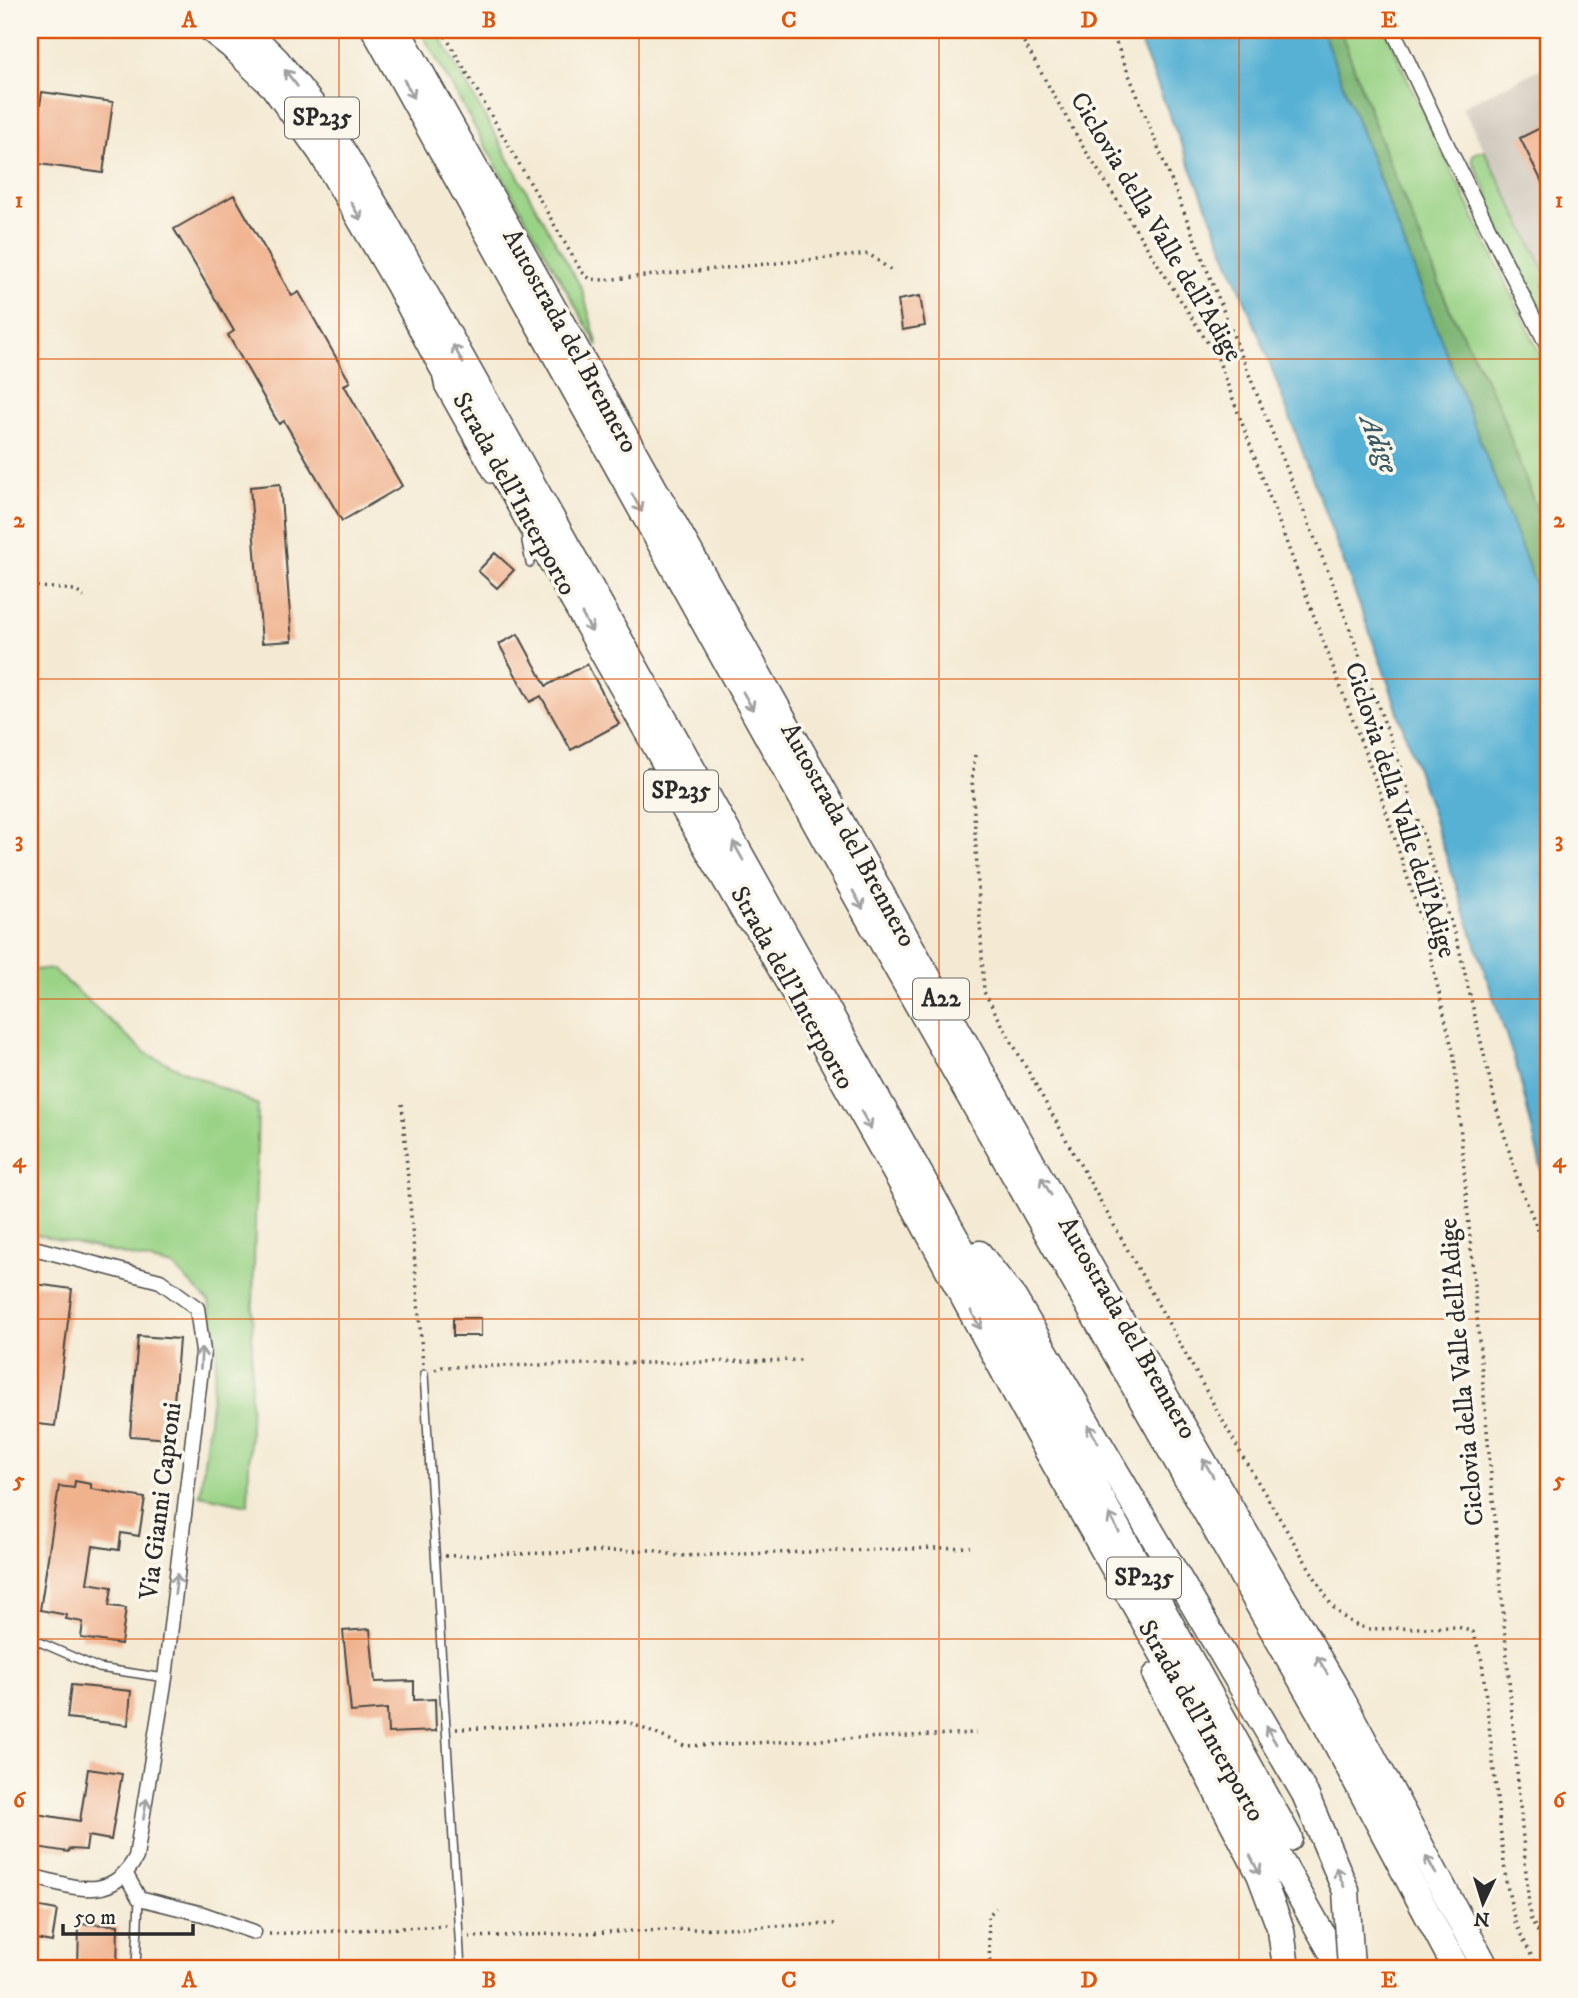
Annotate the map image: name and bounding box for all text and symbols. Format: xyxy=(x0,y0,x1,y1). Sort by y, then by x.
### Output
text: A xyxy=(181,6,198,35)
text: B xyxy=(482,6,496,35)
text: C xyxy=(781,6,797,35)
text: D xyxy=(1080,6,1098,35)
text: E xyxy=(1381,6,1397,35)
one-way arrow xyxy=(283,70,298,88)
one-way arrow xyxy=(402,78,416,98)
street label: Ciclovia della Valle dell'Adige xyxy=(1062,86,1250,368)
road number: SP235 xyxy=(285,98,359,138)
text: 1 xyxy=(15,186,23,215)
text: 1 xyxy=(1555,186,1563,215)
one-way arrow xyxy=(349,200,363,220)
street label: Autostrada del Brennero xyxy=(495,223,645,459)
one-way arrow xyxy=(451,344,465,364)
street label: Strada dell'Interporto xyxy=(444,387,584,601)
water label: Adige xyxy=(1350,407,1407,480)
one-way arrow xyxy=(630,492,644,512)
text: 2 xyxy=(13,506,25,535)
text: 2 xyxy=(1553,506,1565,535)
one-way arrow xyxy=(581,612,594,633)
street label: Ciclovia della Valle dell'Adige xyxy=(1337,658,1463,962)
one-way arrow xyxy=(741,691,755,711)
street label: Autostrada del Brennero xyxy=(773,717,923,953)
road number: SP235 xyxy=(644,770,718,812)
text: 3 xyxy=(15,826,23,855)
text: 3 xyxy=(1555,826,1563,855)
one-way arrow xyxy=(731,841,745,861)
street label: Strada dell'Interporto xyxy=(722,881,862,1095)
one-way arrow xyxy=(852,889,865,910)
road number: A22 xyxy=(913,979,969,1020)
one-way arrow xyxy=(859,1110,873,1130)
text: 4 xyxy=(12,1146,27,1175)
text: 4 xyxy=(1552,1146,1567,1175)
one-way arrow xyxy=(1039,1176,1052,1197)
street label: Autostrada del Brennero xyxy=(1050,1211,1204,1445)
street label: Ciclovia della Valle dell'Adige xyxy=(1432,1217,1492,1527)
one-way arrow xyxy=(969,1309,983,1329)
one-way arrow xyxy=(195,1347,208,1370)
street label: Via Gianni Caproni xyxy=(132,1400,189,1603)
one-way arrow xyxy=(1086,1424,1100,1444)
one-way arrow xyxy=(1200,1459,1214,1479)
text: 5 xyxy=(12,1466,25,1495)
text: 5 xyxy=(1552,1466,1565,1495)
one-way arrow xyxy=(1107,1513,1120,1534)
road number: SP235 xyxy=(1107,1558,1181,1598)
one-way arrow xyxy=(169,1573,182,1596)
street label: Strada dell'Interporto xyxy=(1130,1614,1272,1828)
one-way arrow xyxy=(1315,1655,1329,1675)
one-way arrow xyxy=(1264,1726,1278,1746)
text: 6 xyxy=(13,1786,27,1815)
text: 6 xyxy=(1553,1786,1567,1815)
one-way arrow xyxy=(139,1798,152,1821)
one-way arrow xyxy=(1249,1854,1262,1875)
one-way arrow xyxy=(1423,1855,1437,1876)
one-way arrow xyxy=(1333,1867,1346,1888)
north arrow xyxy=(1448,1868,1518,1938)
scale bar xyxy=(63,1893,192,1937)
text: 50 m xyxy=(74,1905,116,1931)
text: N xyxy=(1473,1906,1491,1930)
text: A xyxy=(181,1966,198,1995)
text: B xyxy=(482,1966,496,1995)
text: C xyxy=(781,1966,797,1995)
text: D xyxy=(1080,1966,1098,1995)
text: E xyxy=(1381,1966,1397,1995)

